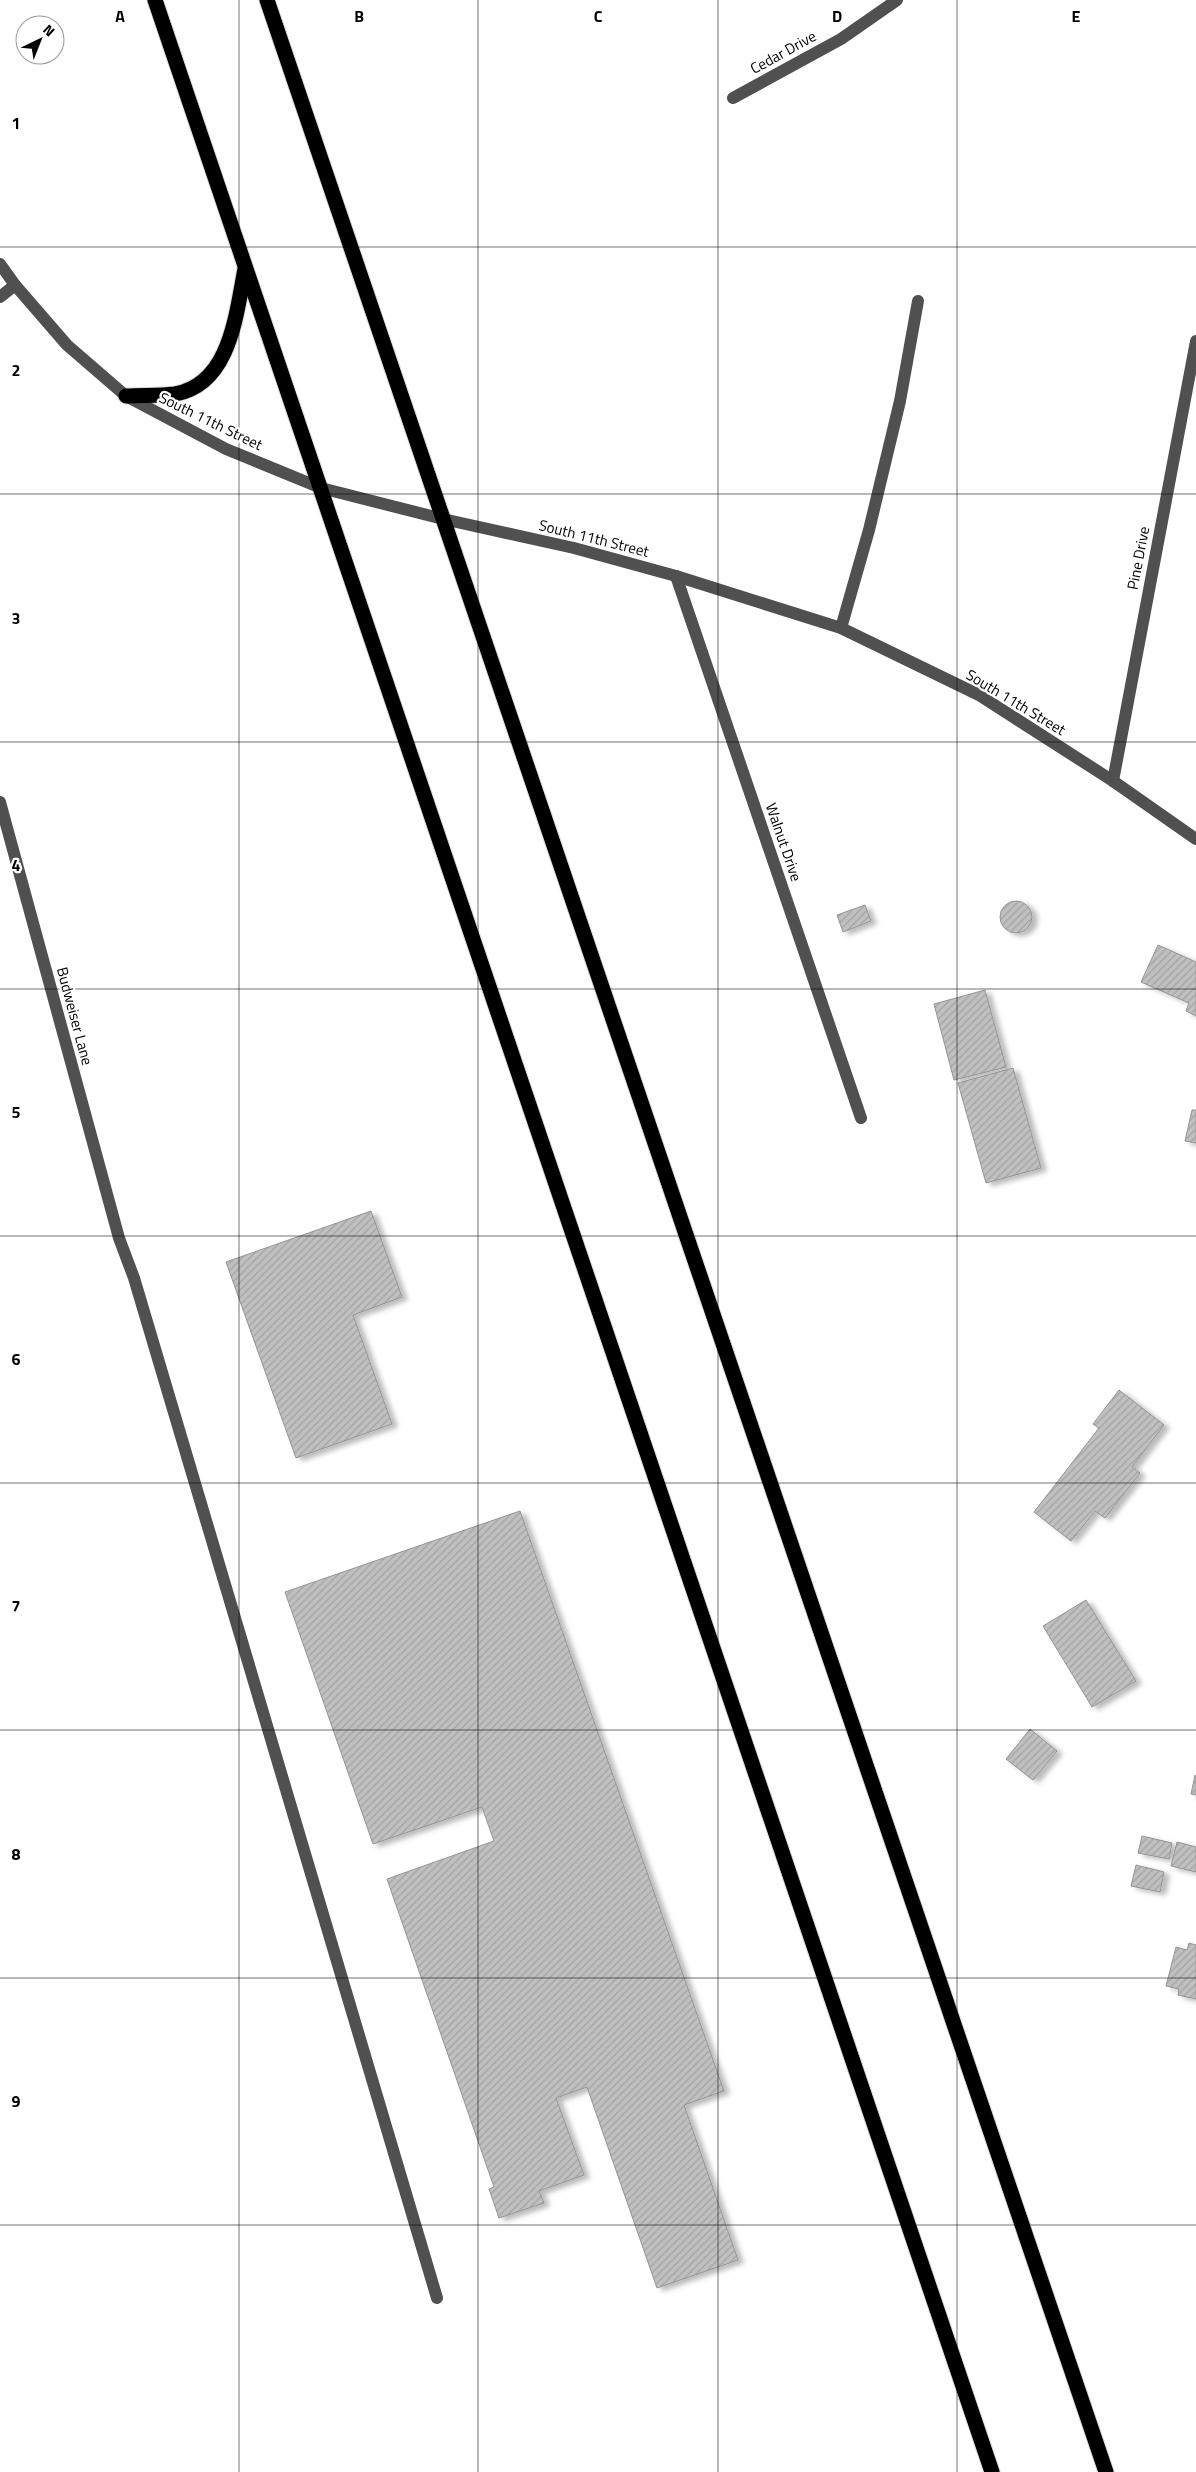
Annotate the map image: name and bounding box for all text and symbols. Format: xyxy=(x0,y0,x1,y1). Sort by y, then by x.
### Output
text: A xyxy=(115,4,125,28)
text: B xyxy=(354,4,364,28)
text: C xyxy=(594,4,603,28)
text: D xyxy=(832,4,842,28)
text: E xyxy=(1072,4,1081,28)
north arrow xyxy=(15,15,65,65)
text: N xyxy=(38,19,60,41)
street label: Cedar Drive xyxy=(746,24,820,80)
text: 1 xyxy=(12,111,20,135)
text: 2 xyxy=(12,358,20,382)
street label: South 11th Street xyxy=(155,386,267,456)
street label: South 11th Street xyxy=(537,513,652,563)
street label: Pine Drive xyxy=(1121,524,1155,592)
text: 3 xyxy=(12,606,20,630)
street label: South 11th Street xyxy=(962,663,1071,741)
street label: Walnut Drive xyxy=(760,800,808,884)
text: 4 xyxy=(12,853,21,877)
street label: Budweiser Lane xyxy=(51,964,99,1068)
text: 5 xyxy=(12,1100,21,1124)
text: 6 xyxy=(12,1347,21,1371)
text: 7 xyxy=(12,1594,20,1618)
text: 8 xyxy=(12,1842,21,1866)
text: 9 xyxy=(12,2089,21,2113)

